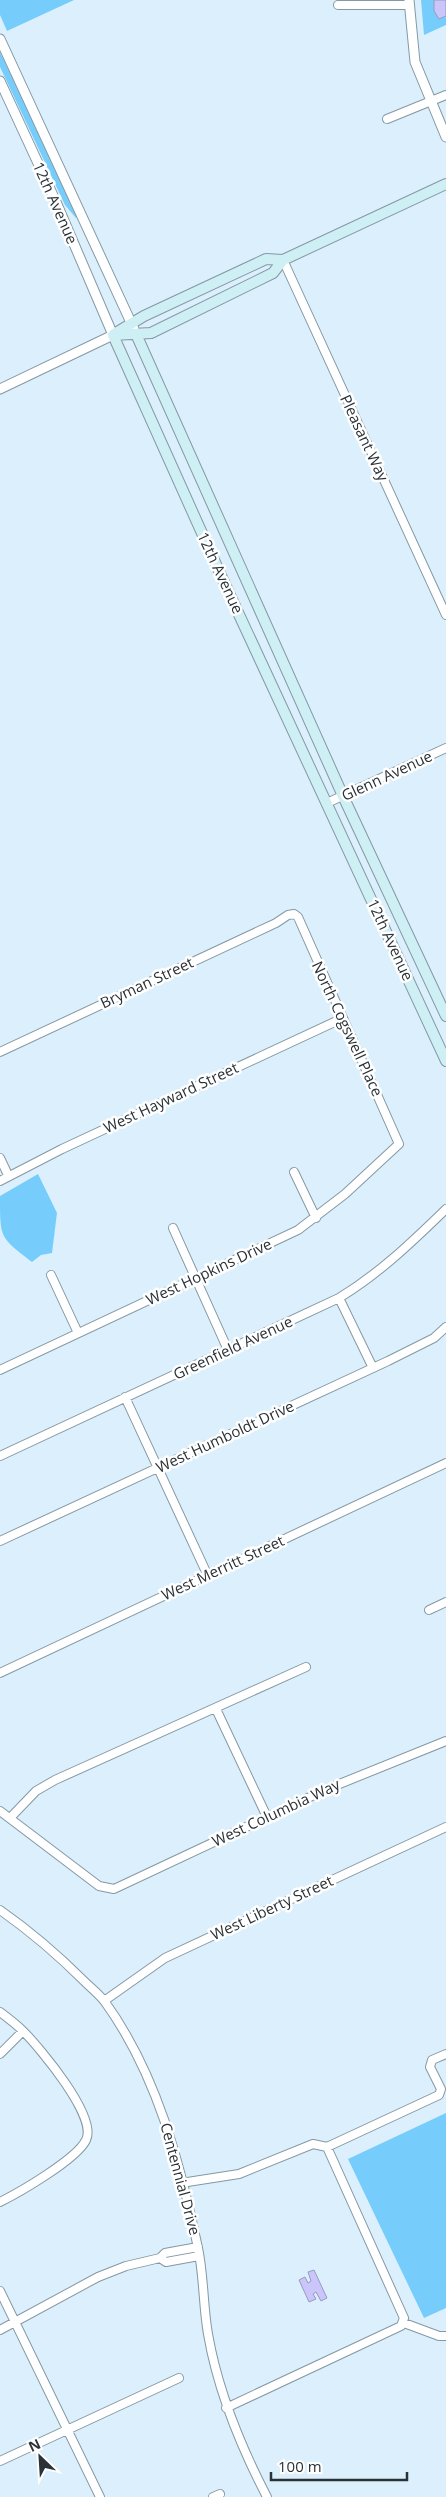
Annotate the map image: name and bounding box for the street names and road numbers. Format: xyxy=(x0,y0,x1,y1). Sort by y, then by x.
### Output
street label: 12th Avenue xyxy=(29,158,83,247)
street label: Pleasant Way xyxy=(336,391,394,484)
street label: 12th Avenue xyxy=(193,529,249,617)
street label: Glenn Avenue xyxy=(338,745,435,805)
street label: 12th Avenue xyxy=(363,896,419,984)
street label: Bryman Street xyxy=(97,952,196,1012)
street label: North Cogswell Place xyxy=(308,958,388,1099)
street label: West Hayward Street xyxy=(100,1057,241,1137)
street label: West Hopkins Drive xyxy=(142,1233,275,1309)
street label: Greenfield Avenue xyxy=(170,1311,295,1384)
street label: West Humboldt Drive xyxy=(152,1395,297,1477)
street label: West Merritt Street xyxy=(158,1530,287,1604)
street label: West Columbia Way xyxy=(208,1773,343,1851)
street label: West Liberty Street xyxy=(207,1870,336,1944)
street label: Centennial Drive xyxy=(156,2120,206,2237)

